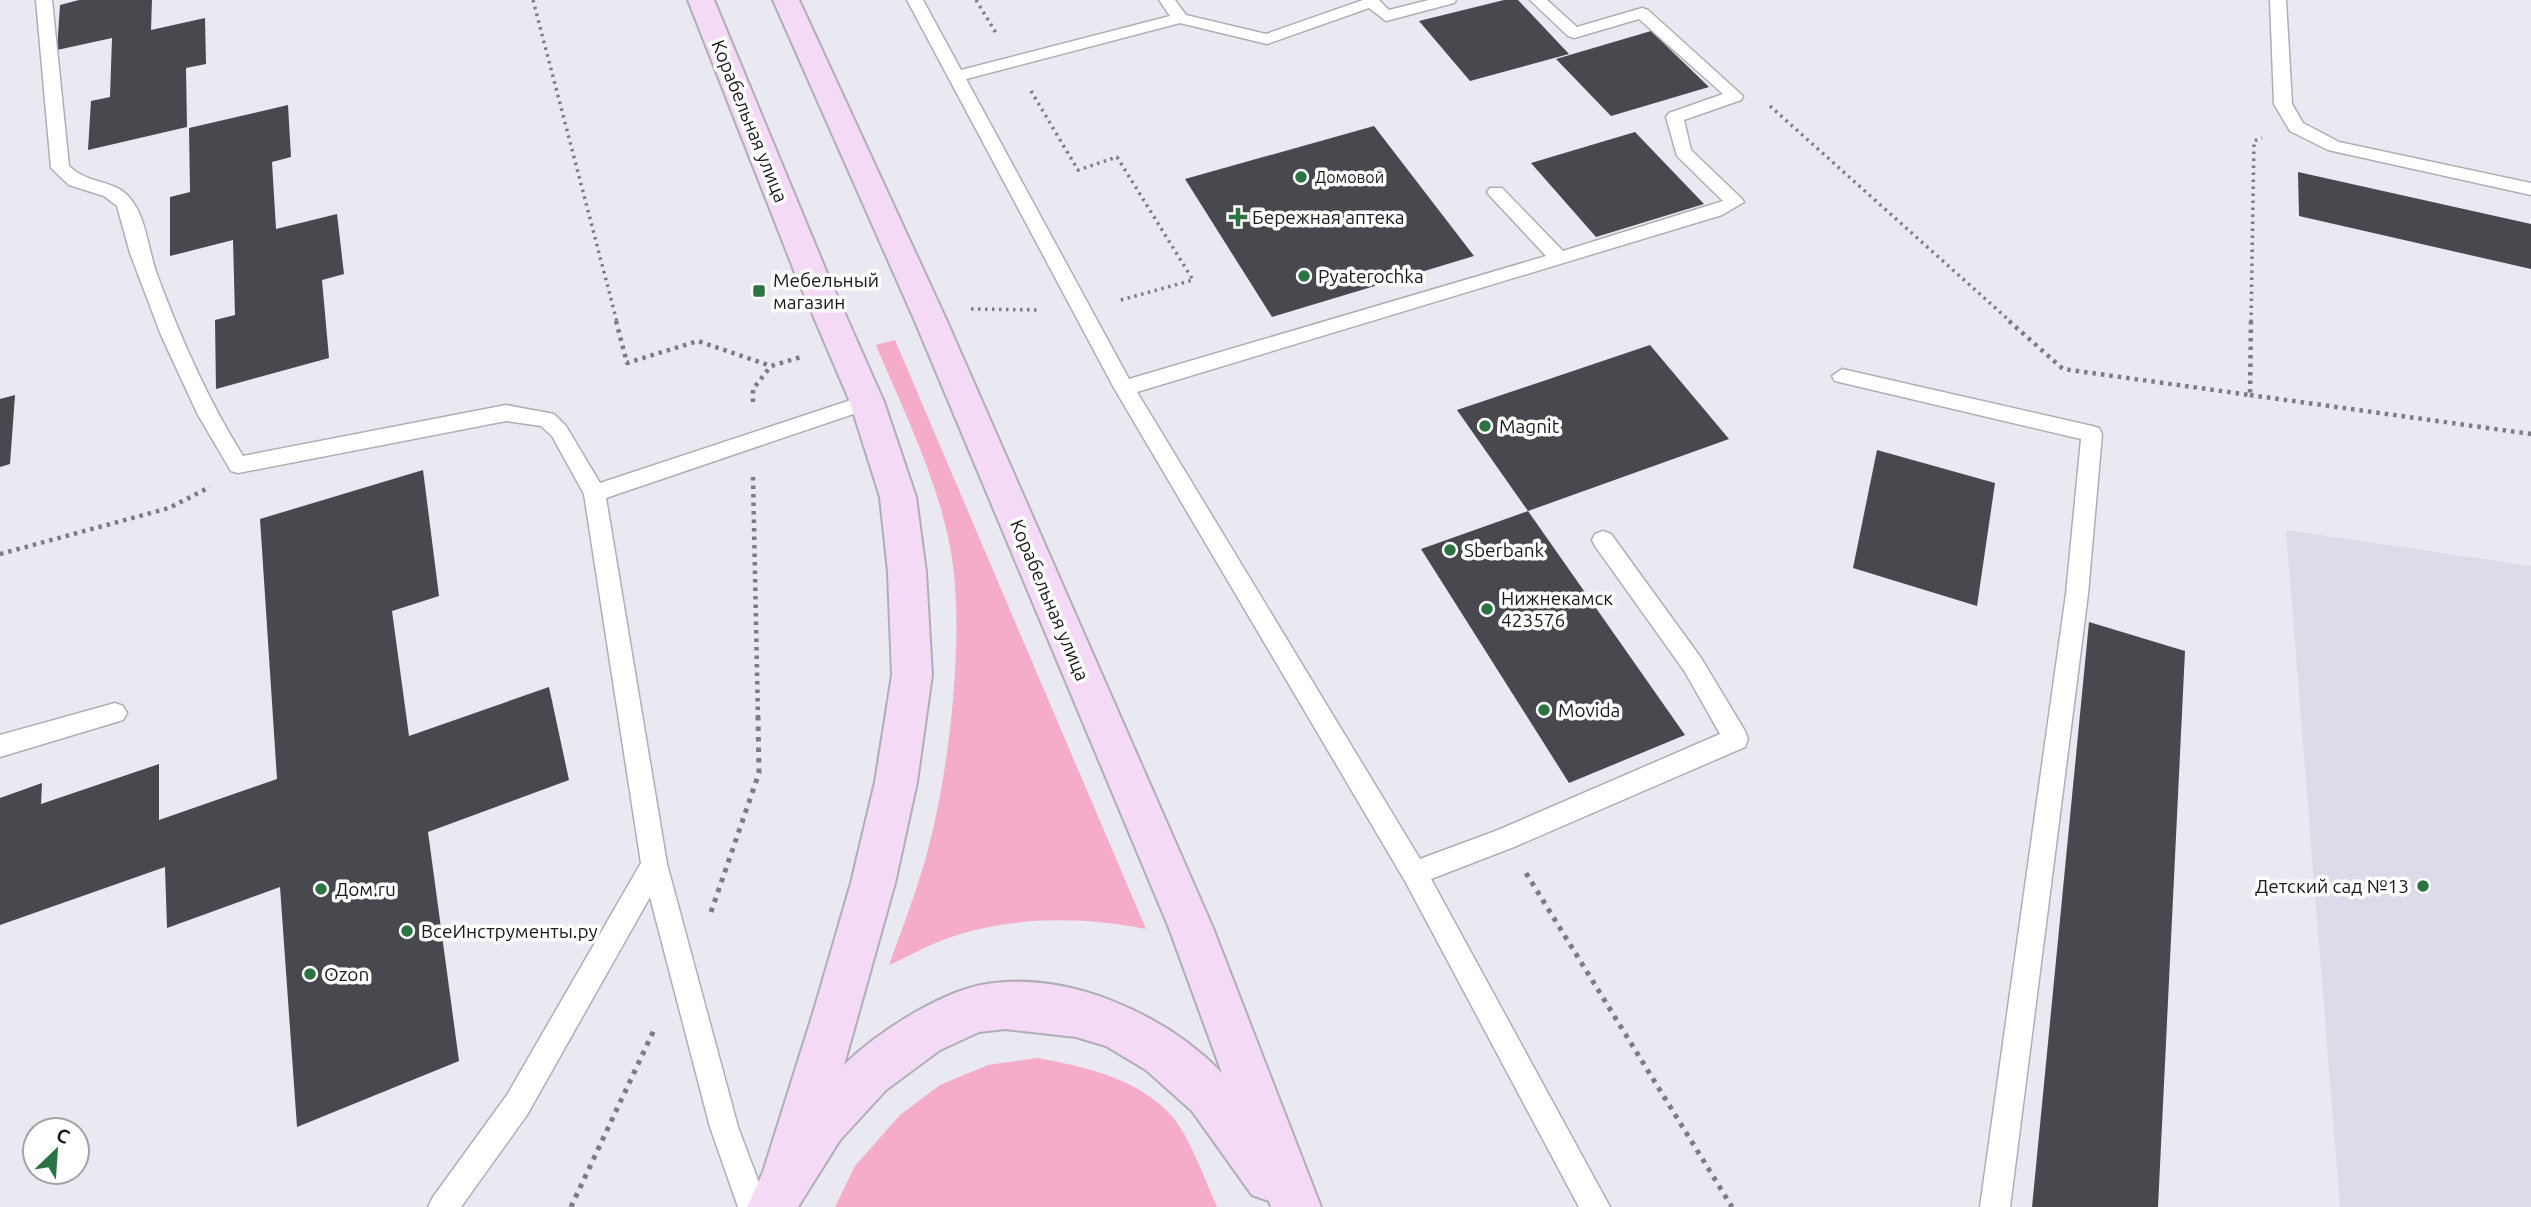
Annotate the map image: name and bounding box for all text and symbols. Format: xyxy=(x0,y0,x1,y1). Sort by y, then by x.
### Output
street label: Корабельная улица xyxy=(707,37,793,205)
place label: Домовой xyxy=(1315,168,1384,186)
marker: Домовой xyxy=(1293,169,1309,185)
place label: Бережная аптека xyxy=(1252,206,1404,228)
marker: Бережная аптека xyxy=(1230,209,1246,225)
place label: Pyaterochka xyxy=(1318,265,1424,287)
marker: Pyaterochka xyxy=(1296,268,1312,284)
place label: Мебельный магазин xyxy=(773,269,879,313)
marker: Мебельный магазин xyxy=(751,283,767,299)
place label: Magnit xyxy=(1499,415,1560,437)
marker: Magnit xyxy=(1477,418,1493,434)
street label: Корабельная улица xyxy=(1006,516,1094,684)
place label: Sberbank xyxy=(1464,539,1544,561)
marker: Sberbank xyxy=(1442,542,1458,558)
place label: Нижнекамск 423576 xyxy=(1501,587,1613,631)
marker: Нижнекамск 423576 xyxy=(1479,601,1495,617)
place label: Movida xyxy=(1558,699,1620,721)
marker: Movida xyxy=(1536,702,1552,718)
place label: Детский сад №13 xyxy=(2255,875,2409,897)
place label: Дом.ru xyxy=(335,878,396,900)
marker: Детский сад №13 xyxy=(2415,878,2431,894)
marker: Дом.ru xyxy=(313,881,329,897)
place label: ВсеИнструменты.ру xyxy=(421,920,598,942)
marker: ВсеИнструменты.ру xyxy=(399,923,415,939)
place label: Ozon xyxy=(324,963,369,985)
marker: Ozon xyxy=(302,966,318,982)
north arrow xyxy=(21,1116,91,1186)
text: С xyxy=(53,1123,73,1148)

